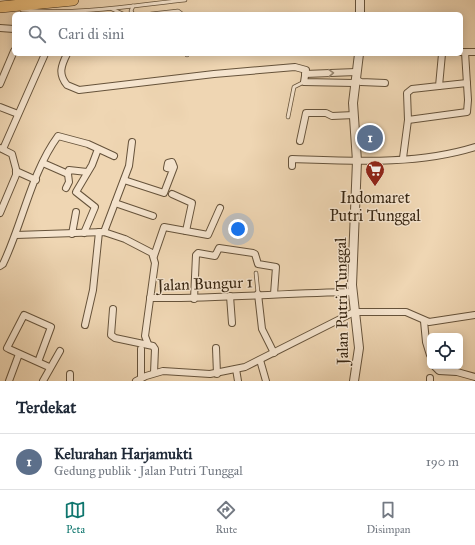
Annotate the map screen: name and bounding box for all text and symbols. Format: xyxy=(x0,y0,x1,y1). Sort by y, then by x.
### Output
search box xyxy=(12,12,463,56)
icon: search xyxy=(26,23,48,45)
text: Cari di sini xyxy=(58,25,124,43)
one-way arrow xyxy=(328,69,334,78)
pin: 1 xyxy=(357,123,383,153)
supermarket icon: Indomaret Putri Tunggal xyxy=(364,159,386,187)
place label: Indomaret Putri Tunggal xyxy=(329,188,421,226)
your location xyxy=(228,219,248,239)
street label: Jalan Putri Tunggal xyxy=(331,237,353,367)
street label: Jalan Bungur 1 xyxy=(155,272,253,296)
map controls xyxy=(427,333,463,369)
button: locate xyxy=(427,333,463,369)
text: Terdekat xyxy=(16,397,76,418)
text: Kelurahan Harjamukti xyxy=(54,445,192,463)
text: 1 xyxy=(26,454,32,470)
text: 190 m xyxy=(426,454,459,470)
text: Gedung publik · Jalan Putri Tunggal xyxy=(54,463,243,479)
tab: Peta xyxy=(64,499,86,536)
tab: Rute xyxy=(215,499,237,536)
tab: Disimpan xyxy=(366,499,411,536)

